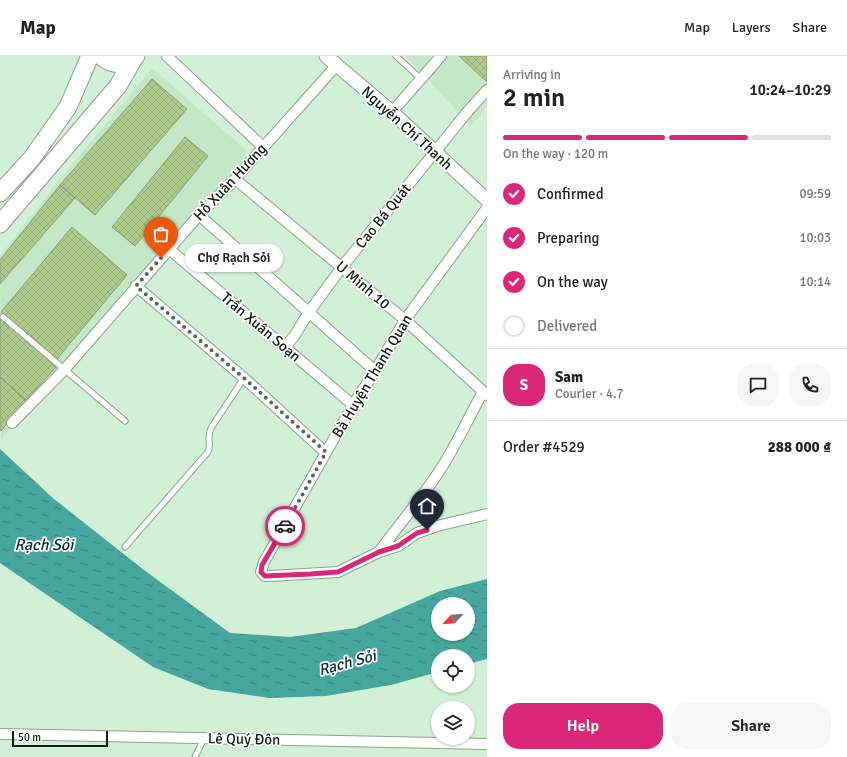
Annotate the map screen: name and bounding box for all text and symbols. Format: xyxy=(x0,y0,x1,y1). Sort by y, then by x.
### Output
text: Map xyxy=(20,16,56,40)
text: Map xyxy=(684,19,710,36)
text: Layers xyxy=(732,19,771,36)
text: Share xyxy=(793,19,827,36)
text: Arriving in xyxy=(503,67,561,83)
text: 10:24–10:29 xyxy=(750,81,831,99)
street label: Nguyễn Chí Thanh xyxy=(358,82,457,174)
text: 2 min xyxy=(503,82,565,114)
street label: Hồ Xuân Hương xyxy=(190,140,270,224)
text: On the way · 120 m xyxy=(503,146,608,162)
street label: Cao Bá Quát xyxy=(351,180,415,252)
icon: check xyxy=(503,183,525,205)
text: Confirmed xyxy=(537,185,604,203)
text: 09:59 xyxy=(799,186,831,202)
pin xyxy=(144,217,178,258)
icon: bag xyxy=(150,223,172,245)
icon: check xyxy=(503,227,525,249)
text: Preparing xyxy=(537,229,600,247)
text: 10:03 xyxy=(799,230,831,246)
callout: Chợ Rạch Sỏi xyxy=(185,244,283,272)
text: Chợ Rạch Sỏi xyxy=(198,250,270,266)
street label: U Minh 10 xyxy=(332,257,394,313)
icon: check xyxy=(503,271,525,293)
text: On the way xyxy=(537,273,608,291)
text: 10:14 xyxy=(799,274,831,290)
street label: Trần Xuân Soạn xyxy=(217,288,305,366)
street label: Bà Huyện Thanh Quan xyxy=(328,311,416,441)
text: Delivered xyxy=(537,317,597,335)
button: chat xyxy=(737,364,779,406)
button: phone xyxy=(789,364,831,406)
text: Sam xyxy=(555,368,583,386)
text: S xyxy=(520,376,528,394)
text: Courier · 4.7 xyxy=(555,386,624,402)
text: Order #4529 xyxy=(503,438,585,456)
text: 288 000 ₫ xyxy=(768,438,831,456)
pin xyxy=(410,489,444,530)
icon: home xyxy=(416,495,438,517)
courier xyxy=(265,506,305,546)
icon: car xyxy=(274,515,296,537)
water label: Rạch Sỏi xyxy=(15,535,75,555)
north arrow xyxy=(431,597,475,641)
map controls xyxy=(431,597,475,745)
water label: Rạch Sỏi xyxy=(316,645,380,680)
button: locate xyxy=(431,649,475,693)
button: layers xyxy=(431,701,475,745)
button: Help xyxy=(503,703,663,749)
button: Share xyxy=(671,703,831,749)
scale bar xyxy=(12,729,108,748)
street label: Lê Quý Đôn xyxy=(208,729,280,749)
text: 50 m xyxy=(18,731,41,744)

